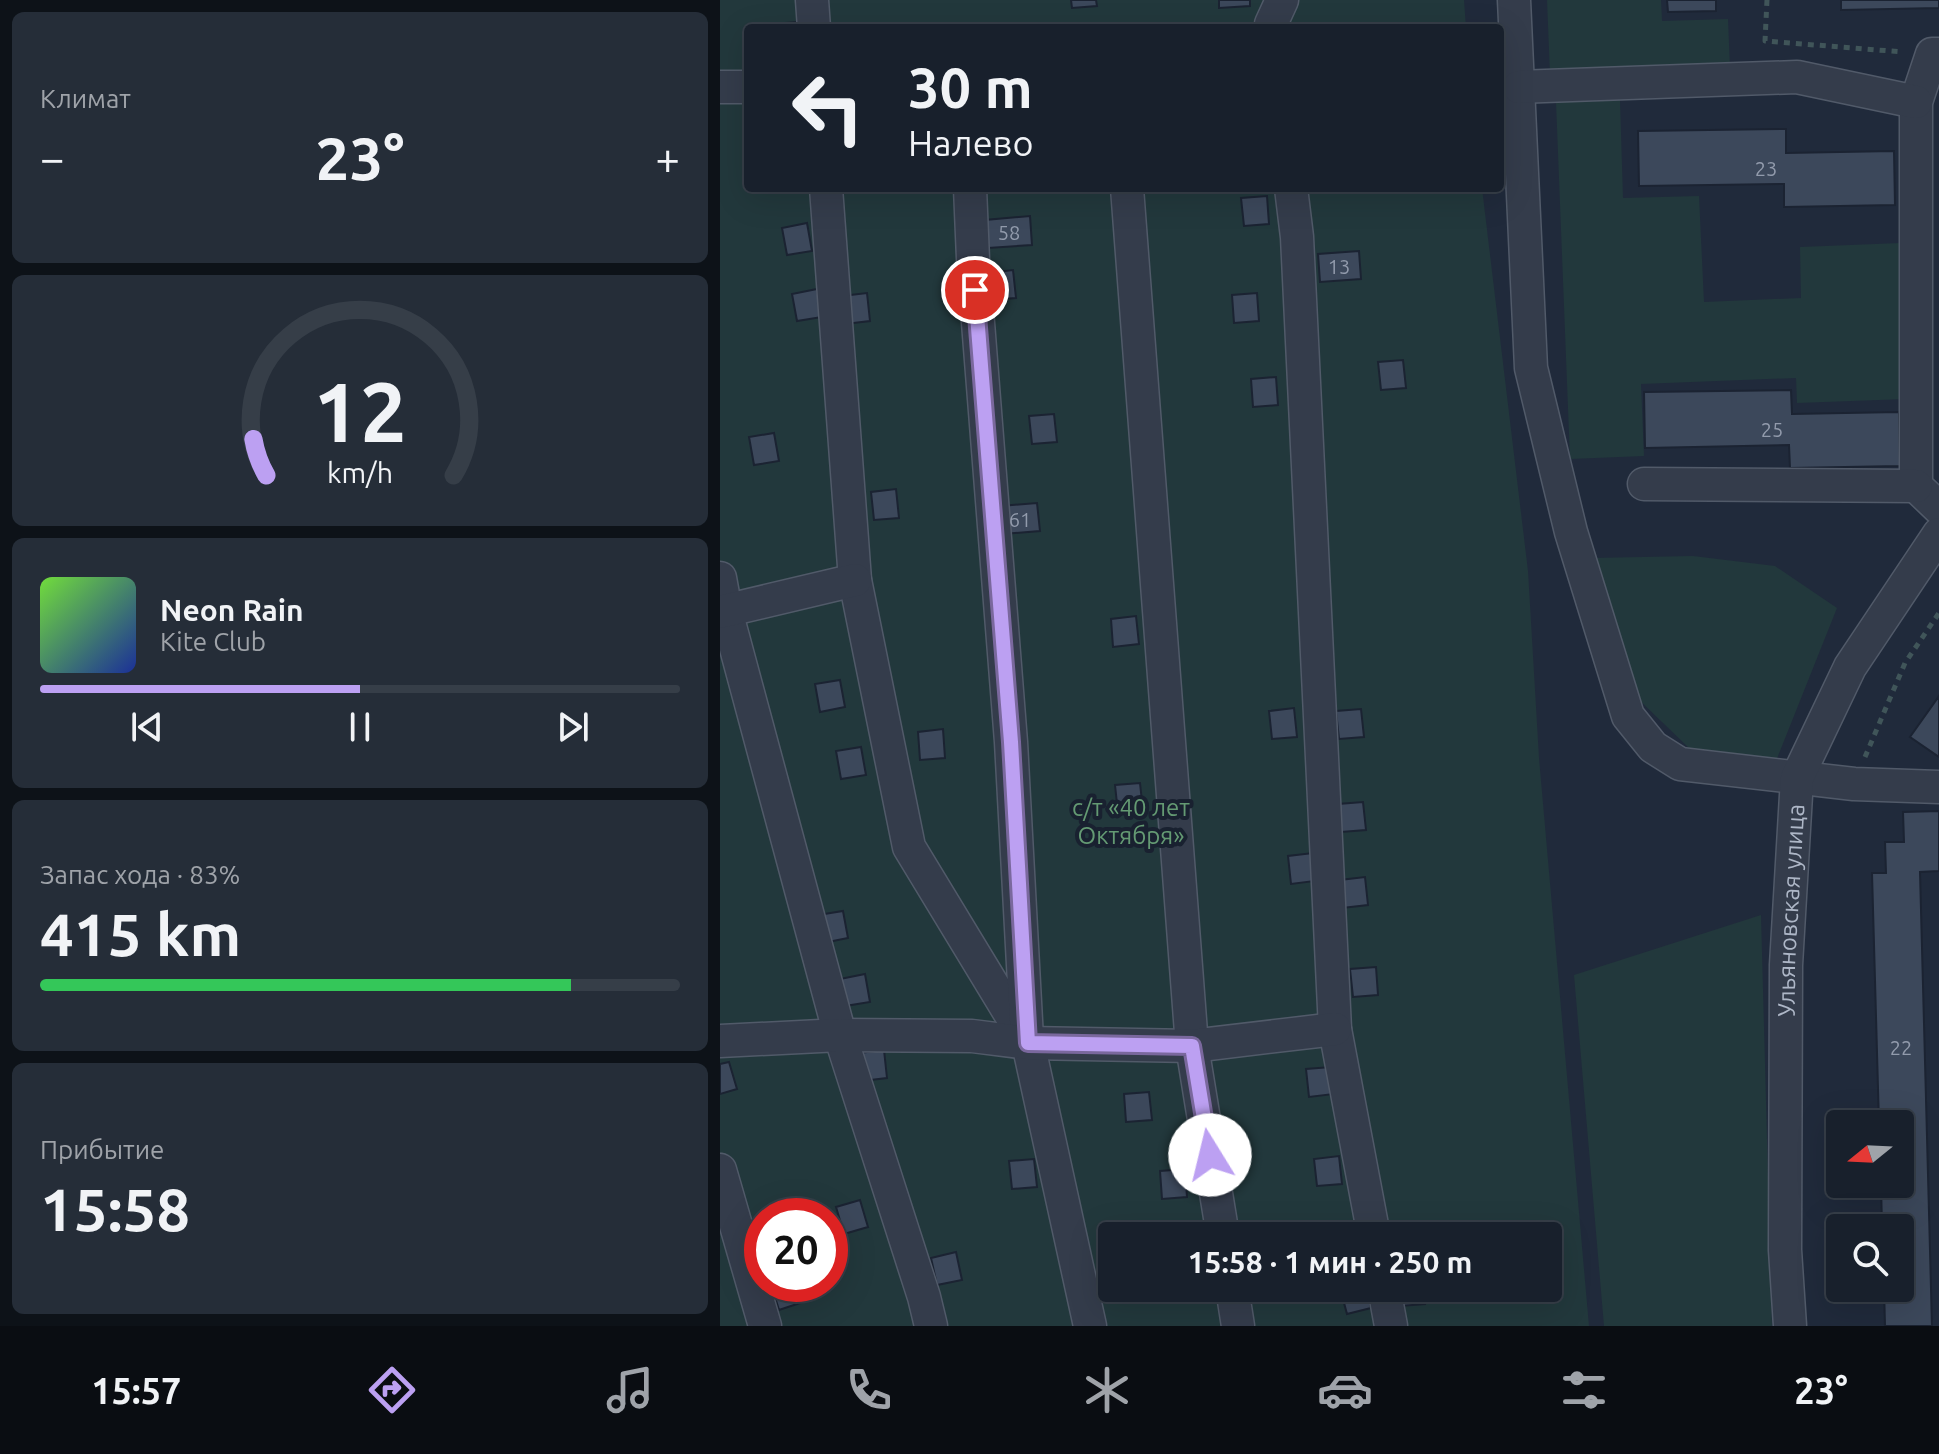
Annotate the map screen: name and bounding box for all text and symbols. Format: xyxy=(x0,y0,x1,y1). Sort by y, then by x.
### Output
icon: left xyxy=(776,56,880,160)
text: 30 m xyxy=(908,56,1033,119)
text: Климат xyxy=(40,84,131,113)
text: Налево xyxy=(908,122,1033,163)
text: 23° xyxy=(316,124,404,191)
text: − xyxy=(40,133,65,182)
text: + xyxy=(655,133,680,182)
house number: 23 xyxy=(1755,157,1777,180)
house number: 58 xyxy=(998,221,1020,244)
house number: 13 xyxy=(1328,255,1350,278)
pin xyxy=(941,256,1009,324)
icon: arrive xyxy=(953,268,997,312)
text: 12 xyxy=(313,364,407,458)
house number: 25 xyxy=(1761,418,1783,441)
text: km/h xyxy=(327,456,393,488)
house number: 61 xyxy=(1009,508,1031,531)
text: Neon Rain xyxy=(160,593,304,627)
text: Kite Club xyxy=(160,627,266,656)
icon: previous xyxy=(125,705,169,749)
icon: pause xyxy=(338,705,382,749)
icon: next xyxy=(551,705,595,749)
park label: с/т «40 лет Октября» xyxy=(1072,794,1190,849)
street label: Ульяновская улица xyxy=(1772,803,1809,1017)
text: Запас хода · 83% xyxy=(40,860,240,889)
text: 415 km xyxy=(40,900,241,967)
house number: 22 xyxy=(1890,1036,1912,1059)
north arrow xyxy=(1826,1110,1914,1198)
map controls xyxy=(1826,1110,1914,1302)
position arrow xyxy=(1168,1113,1252,1197)
text: Прибытие xyxy=(40,1135,164,1164)
text: 15:58 xyxy=(40,1175,190,1242)
speed limit sign: 20 xyxy=(744,1198,848,1302)
button: search xyxy=(1826,1214,1914,1302)
text: 15:58 · 1 мин · 250 m xyxy=(1188,1245,1472,1279)
icon: directions xyxy=(364,1362,420,1418)
icon: music xyxy=(602,1362,658,1418)
icon: phone xyxy=(841,1362,897,1418)
icon: climate xyxy=(1079,1362,1135,1418)
icon: car xyxy=(1317,1362,1373,1418)
icon: filters xyxy=(1556,1362,1612,1418)
text: 15:57 xyxy=(91,1370,181,1411)
text: 23° xyxy=(1794,1370,1848,1411)

